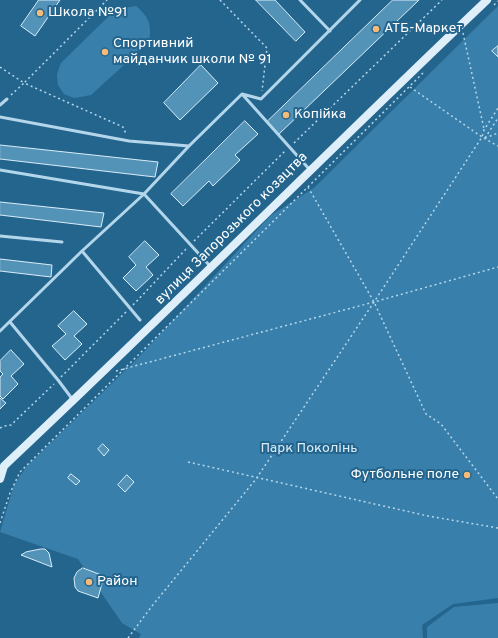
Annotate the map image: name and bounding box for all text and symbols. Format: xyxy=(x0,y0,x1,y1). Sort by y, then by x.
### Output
place label: Школа №91 xyxy=(48,5,128,21)
marker: Школа №91 xyxy=(35,8,45,18)
place label: АТБ-Маркет xyxy=(384,21,463,37)
marker: АТБ-Маркет xyxy=(371,24,381,34)
place label: Спортивний майданчик школи № 91 xyxy=(113,36,272,68)
marker: Спортивний майданчик школи № 91 xyxy=(100,47,110,57)
place label: Копійка xyxy=(294,107,346,123)
marker: Копійка xyxy=(281,110,291,120)
street label: вулиця Запорозького козацтва xyxy=(152,149,312,309)
park label: Парк Поколінь xyxy=(260,441,358,457)
place label: Футбольне поле xyxy=(351,467,459,483)
marker: Футбольне поле xyxy=(462,470,472,480)
place label: Район xyxy=(97,574,137,590)
marker: Район xyxy=(84,577,94,587)

